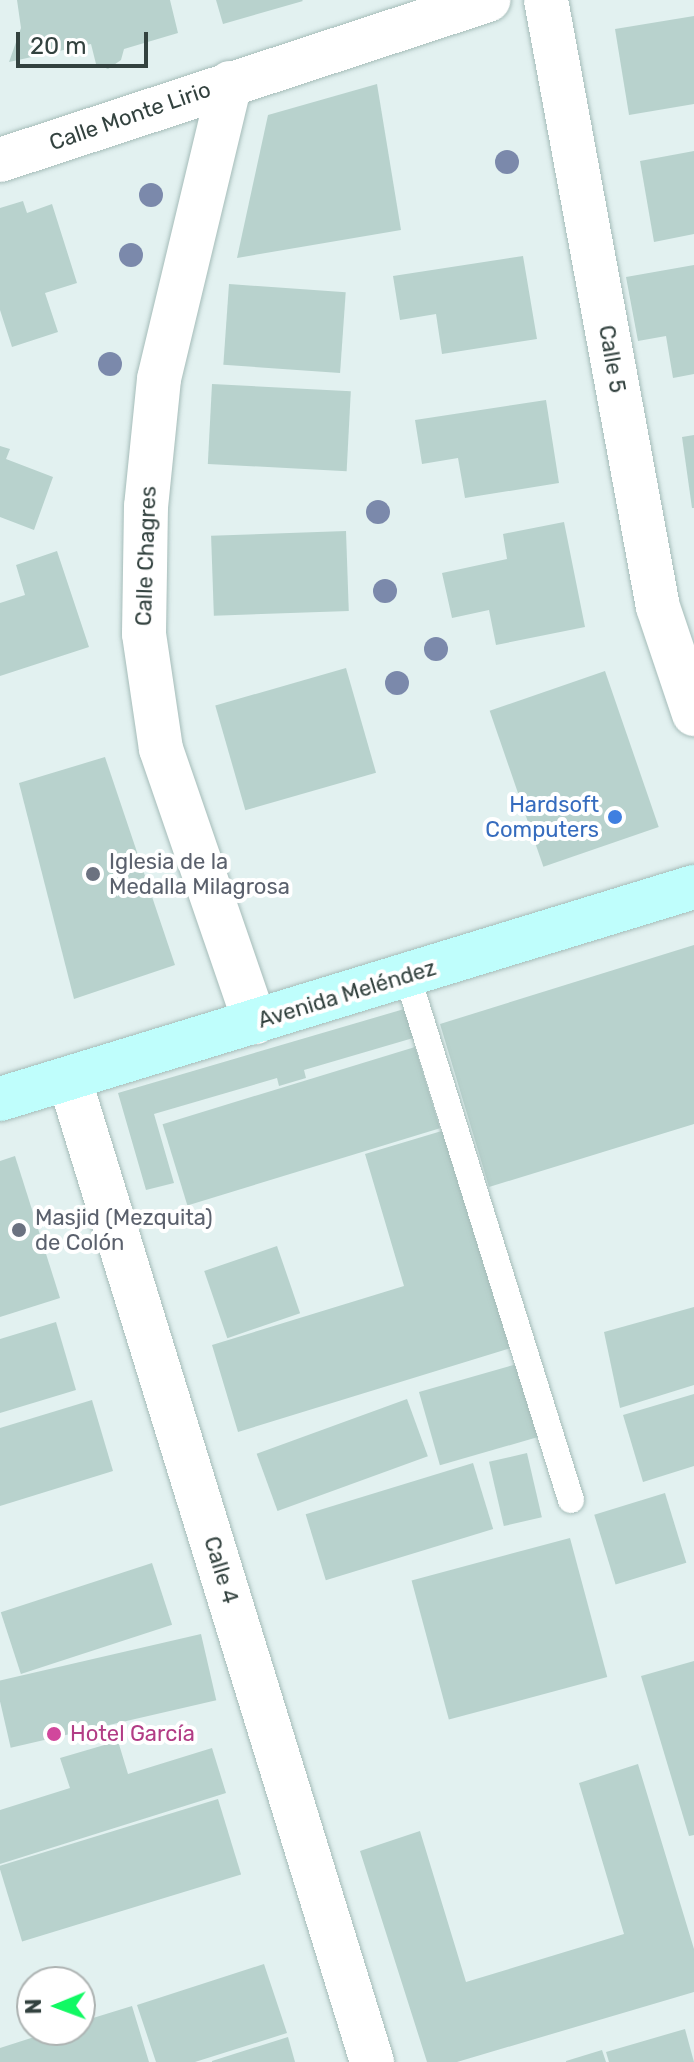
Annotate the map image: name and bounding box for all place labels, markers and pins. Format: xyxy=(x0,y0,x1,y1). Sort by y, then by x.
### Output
place label: Hardsoft Computers xyxy=(485,791,599,842)
marker: Hardsoft Computers xyxy=(606,808,624,826)
place label: Iglesia de la Medalla Milagrosa xyxy=(109,848,290,900)
marker: Iglesia de la Medalla Milagrosa xyxy=(84,865,102,883)
place label: Masjid (Mezquita) de Colón xyxy=(35,1204,213,1256)
marker: Masjid (Mezquita) de Colón xyxy=(10,1221,28,1239)
place label: Hotel García xyxy=(70,1721,195,1747)
marker: Hotel García xyxy=(45,1725,63,1743)

